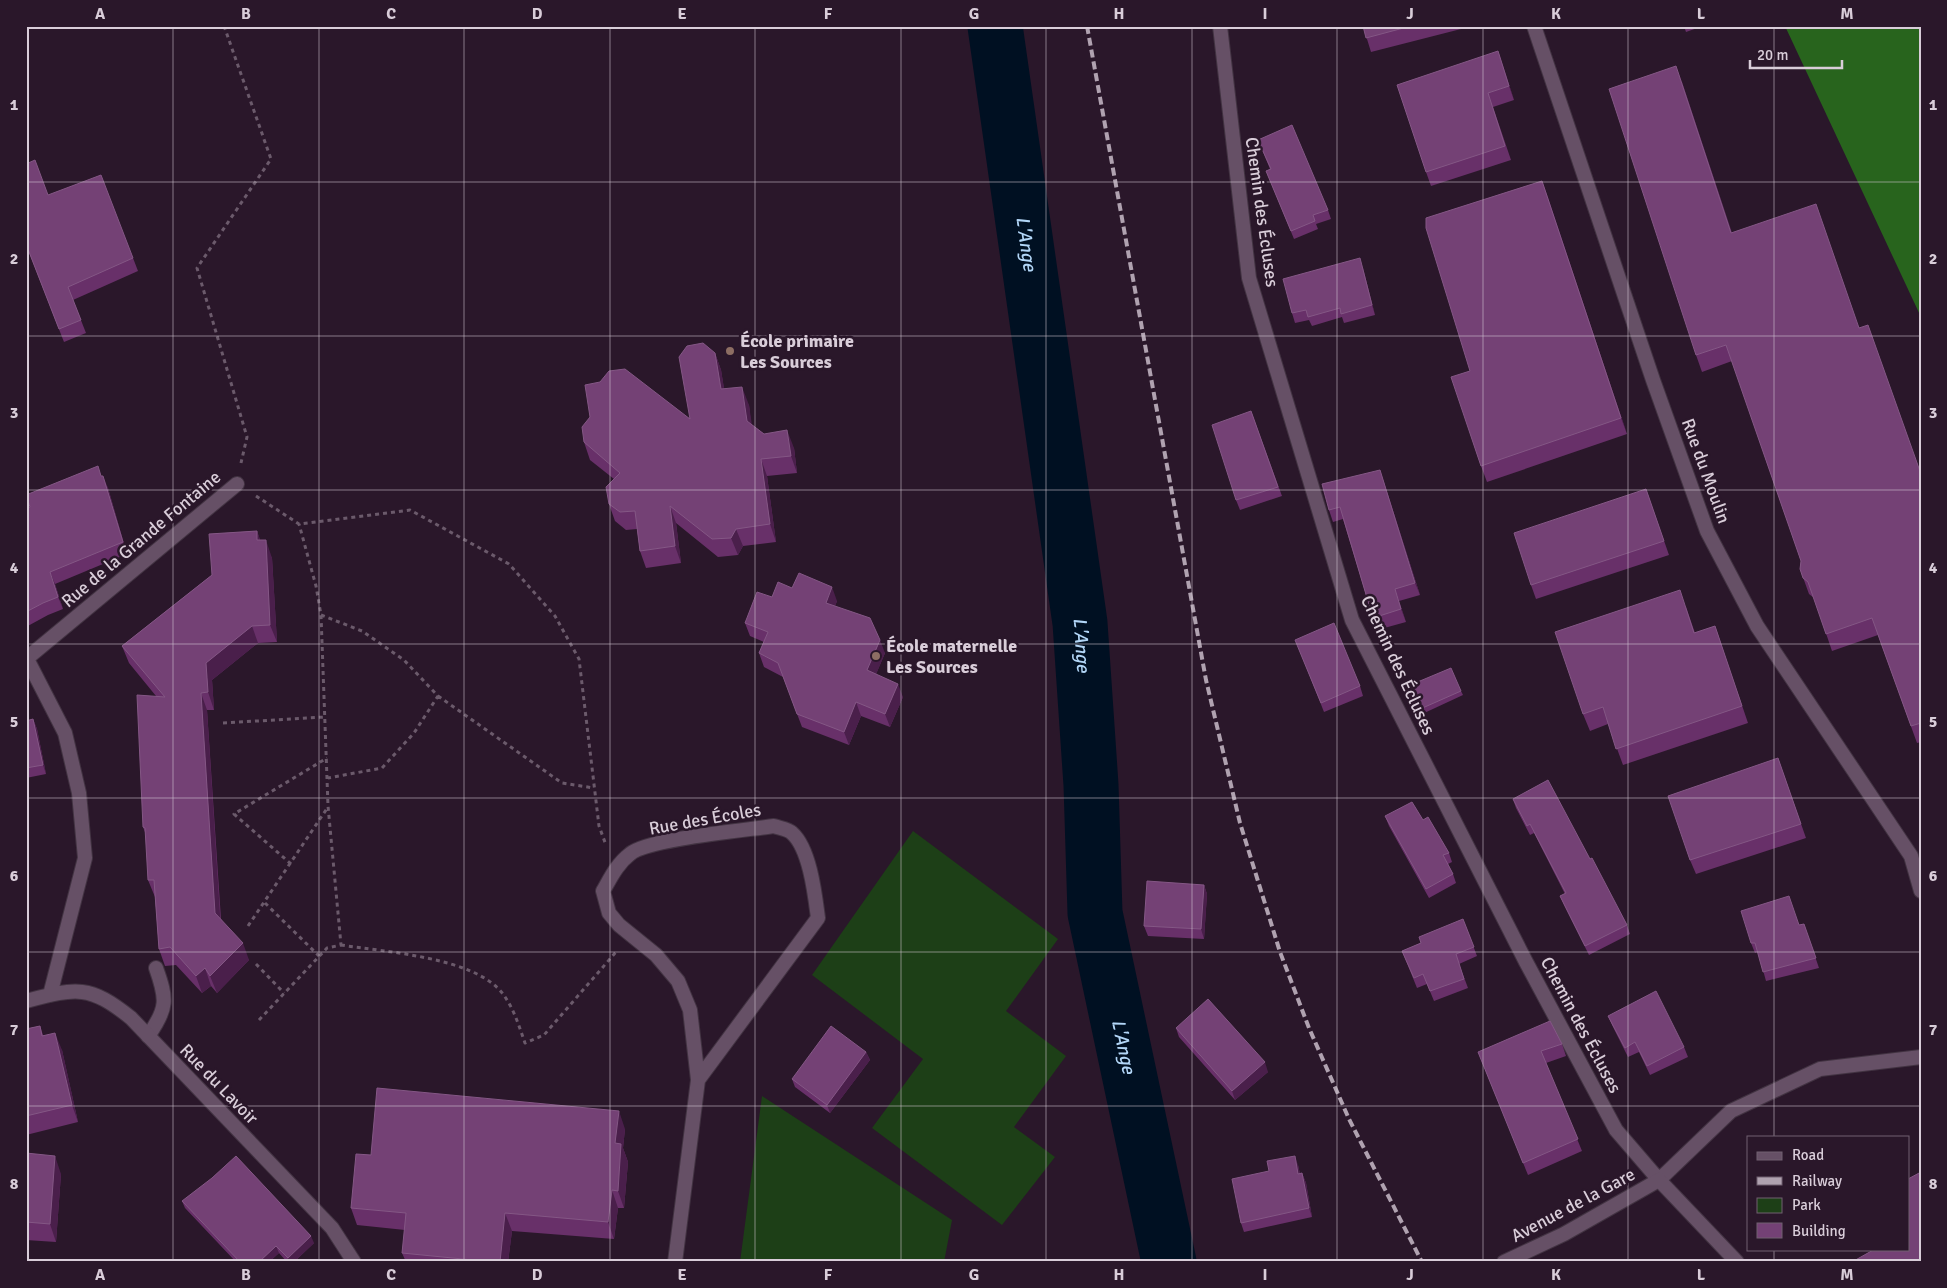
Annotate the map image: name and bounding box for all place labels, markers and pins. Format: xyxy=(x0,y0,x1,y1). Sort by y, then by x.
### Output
place label: École primaire Les Sources xyxy=(740,330,854,373)
marker: École primaire Les Sources xyxy=(724,345,736,357)
place label: École maternelle Les Sources xyxy=(886,635,1017,678)
marker: École maternelle Les Sources xyxy=(870,650,882,662)

